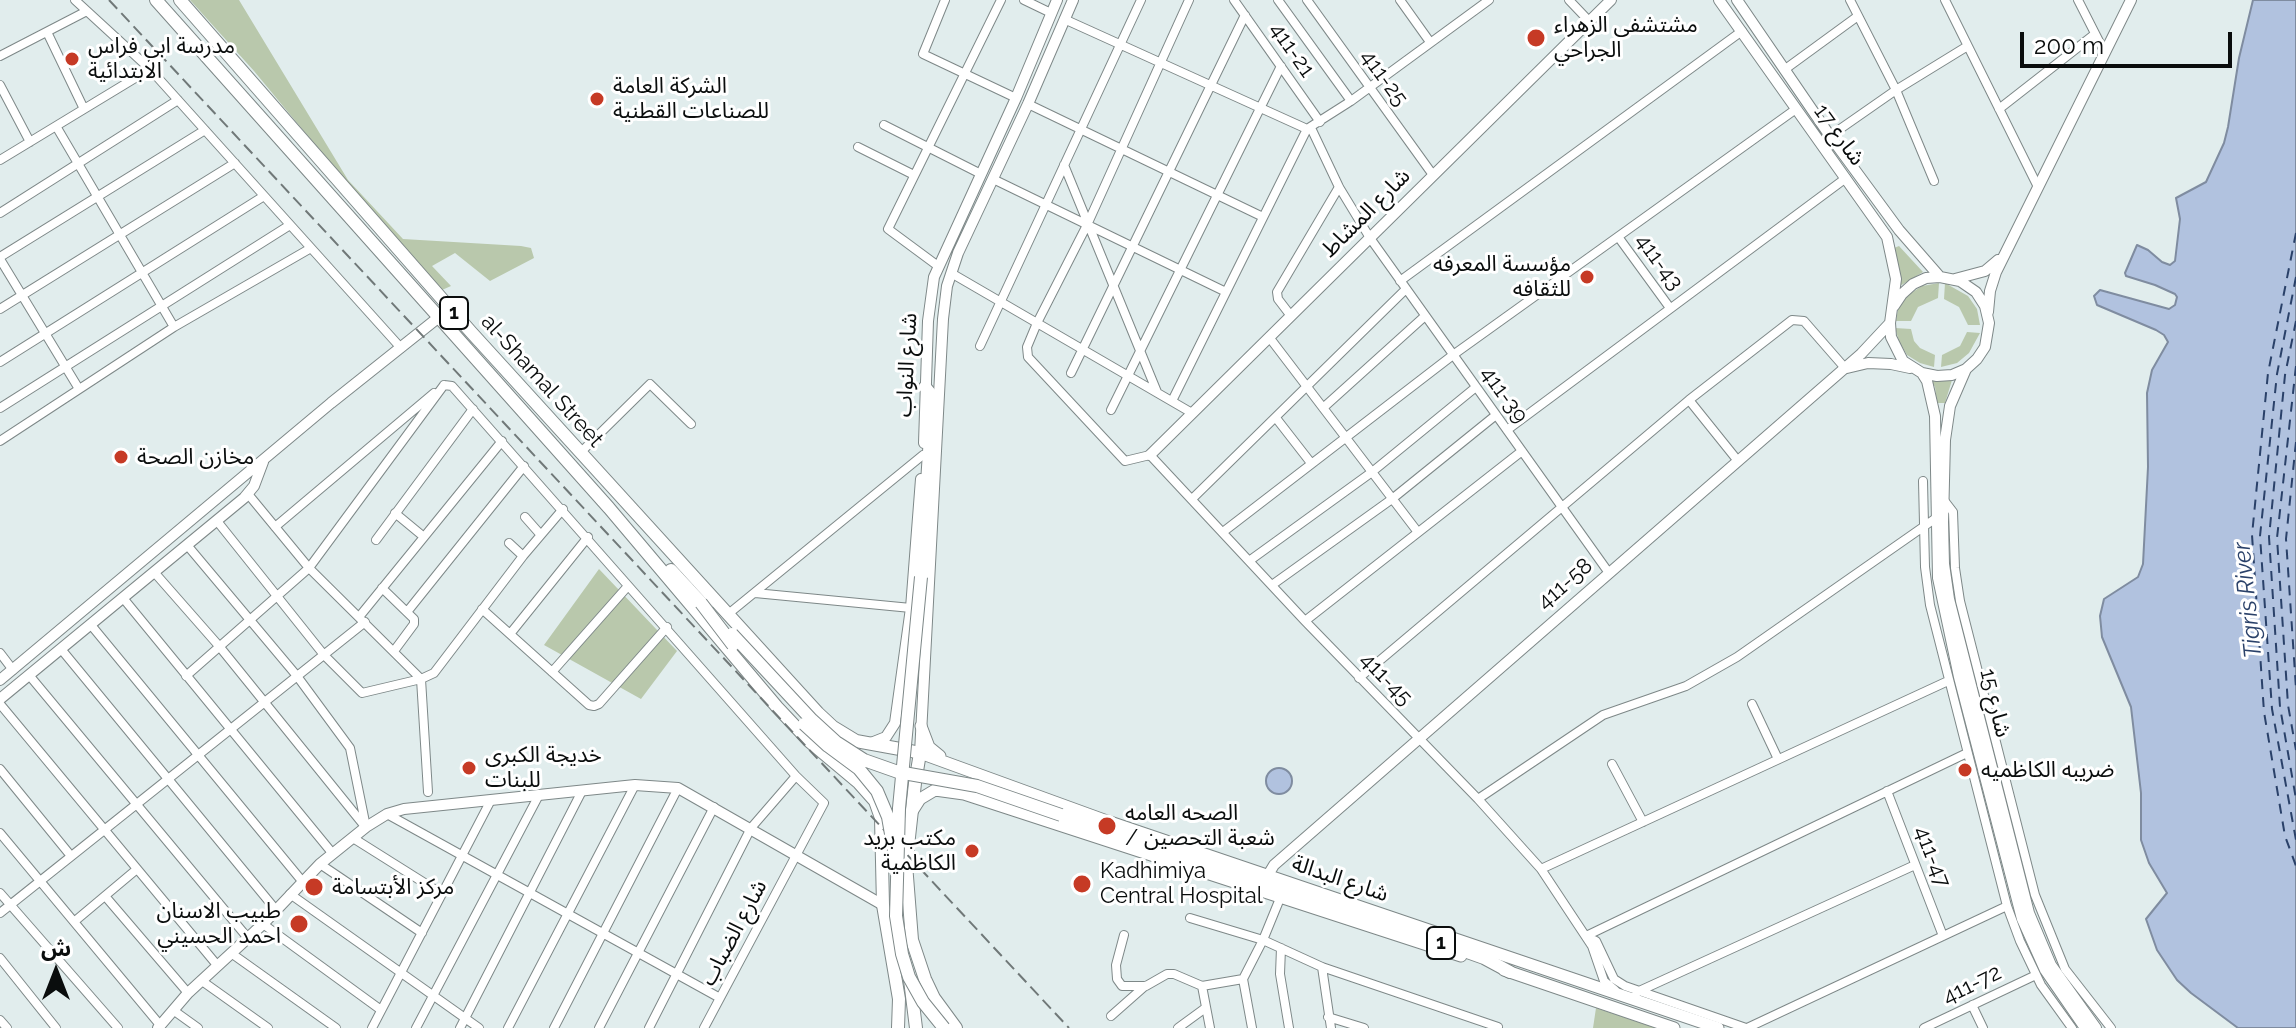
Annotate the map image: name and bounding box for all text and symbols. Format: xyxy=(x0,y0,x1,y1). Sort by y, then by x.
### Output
place label: مشتشفى الزهراء الجراحي xyxy=(1554,12,1698,64)
scale bar xyxy=(2024,16,2236,66)
street label: 411-21 xyxy=(1264,18,1320,82)
marker: مشتشفى الزهراء الجراحي xyxy=(1525,27,1547,49)
text: 200 m xyxy=(2034,31,2104,60)
place label: مدرسة ابي فراس الابتدائية xyxy=(88,33,235,84)
street label: 411-25 xyxy=(1355,45,1413,111)
marker: مدرسة ابي فراس الابتدائية xyxy=(63,50,81,68)
place label: الشركة العامة للصناعات القطنية xyxy=(613,73,769,124)
marker: الشركة العامة للصناعات القطنية xyxy=(588,90,606,108)
street label: شارع 17 xyxy=(1808,99,1870,171)
street label: شارع المشاط xyxy=(1316,163,1416,263)
street label: 411-43 xyxy=(1630,229,1688,295)
place label: مؤسسة المعرفه للثقافه xyxy=(1433,251,1571,302)
marker: مؤسسة المعرفه للثقافه xyxy=(1578,268,1596,286)
road number: 1 xyxy=(440,297,468,329)
street label: al-Shamal Street xyxy=(475,309,609,453)
street label: شارع النواب xyxy=(891,312,923,418)
street label: 411-39 xyxy=(1475,361,1533,429)
place label: مخازن الصحة xyxy=(137,444,254,470)
marker: مخازن الصحة xyxy=(112,448,130,466)
water label: Tigris River xyxy=(2228,541,2268,659)
street label: 411-58 xyxy=(1532,553,1598,615)
street label: 411-45 xyxy=(1354,647,1418,711)
street label: شارع 15 xyxy=(1974,666,2016,740)
place label: خديجة الكبرى للبنات xyxy=(485,742,602,794)
place label: ضريبه الكاظميه xyxy=(1981,757,2114,783)
marker: خديجة الكبرى للبنات xyxy=(460,759,478,777)
marker: ضريبه الكاظميه xyxy=(1956,761,1974,779)
place label: الصحه العامه / شعبة التحصين xyxy=(1125,800,1275,852)
marker: الصحه العامه / شعبة التحصين xyxy=(1096,815,1118,837)
street label: 411-47 xyxy=(1908,823,1956,891)
place label: مكتب بريد الكاظمية xyxy=(863,825,956,876)
marker: مكتب بريد الكاظمية xyxy=(963,842,981,860)
street label: شارع البدالة xyxy=(1288,850,1392,908)
place label: Kadhimiya Central Hospital xyxy=(1100,858,1263,910)
marker: Kadhimiya Central Hospital xyxy=(1071,873,1093,895)
place label: مركز الأبتسامة xyxy=(332,874,454,900)
marker: مركز الأبتسامة xyxy=(303,876,325,898)
street label: شارع الضباب xyxy=(695,876,773,990)
place label: طبيب الاسنان احمد الحسيني xyxy=(156,898,281,950)
marker: طبيب الاسنان احمد الحسيني xyxy=(288,913,310,935)
road number: 1 xyxy=(1427,927,1455,959)
north arrow xyxy=(16,932,96,1012)
text: ش xyxy=(41,935,71,961)
street label: 411-72 xyxy=(1938,959,2006,1011)

